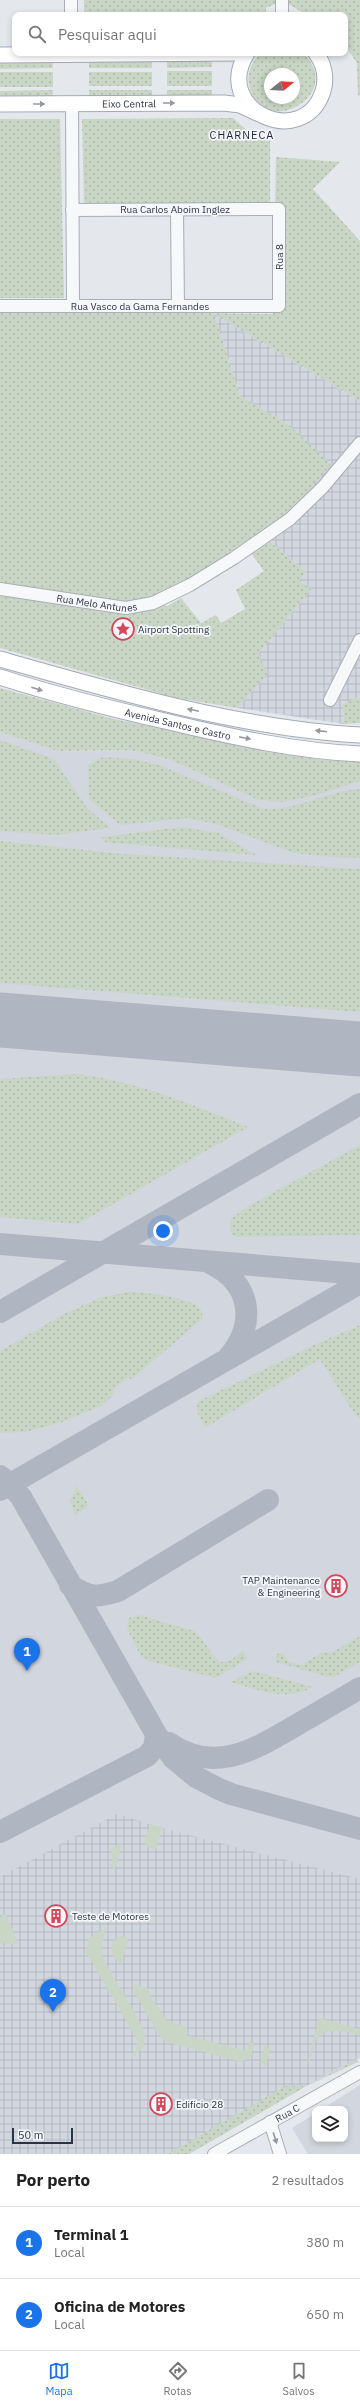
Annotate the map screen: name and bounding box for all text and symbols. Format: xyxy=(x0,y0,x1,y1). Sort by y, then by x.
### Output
search box xyxy=(12,12,348,56)
icon: search xyxy=(26,23,48,45)
text: Pesquisar aqui xyxy=(58,25,157,44)
north arrow xyxy=(264,68,300,104)
street label: Eixo Central xyxy=(102,97,156,111)
one-way arrow xyxy=(163,100,176,106)
one-way arrow xyxy=(33,101,46,107)
district label: CHARNECA xyxy=(210,128,274,142)
street label: Rua Carlos Aboim Inglez xyxy=(120,203,230,216)
street label: Rua 8 xyxy=(273,244,286,270)
street label: Rua Vasco da Gama Fernandes xyxy=(71,300,209,313)
street label: Rua Melo Antunes xyxy=(56,592,139,615)
place icon: Airport Spotting xyxy=(110,616,136,642)
place label: Airport Spotting xyxy=(138,623,210,636)
one-way arrow xyxy=(31,686,43,692)
street label: Avenida Santos e Castro xyxy=(123,706,232,743)
one-way arrow xyxy=(187,706,199,712)
one-way arrow xyxy=(315,728,327,734)
one-way arrow xyxy=(239,736,251,742)
your location xyxy=(153,1221,173,1241)
building icon: TAP Maintenance & Engineering xyxy=(323,1573,349,1599)
place label: TAP Maintenance & Engineering xyxy=(242,1574,321,1599)
pin: 1 xyxy=(14,1638,40,1671)
building icon: Teste de Motores xyxy=(43,1903,69,1929)
place label: Teste de Motores xyxy=(72,1910,149,1923)
pin: 2 xyxy=(40,1979,66,2012)
building icon: Edifício 28 xyxy=(148,2091,174,2117)
place label: Edifício 28 xyxy=(176,2098,223,2111)
street label: Rua C xyxy=(273,2101,302,2125)
map controls xyxy=(312,2106,348,2142)
button: layers xyxy=(312,2106,348,2142)
scale bar xyxy=(12,2126,73,2145)
text: 50 m xyxy=(18,2128,43,2142)
one-way arrow xyxy=(272,2132,278,2144)
text: Por perto xyxy=(16,2169,90,2191)
text: 2 resultados xyxy=(271,2172,344,2189)
text: Terminal 1 xyxy=(54,2225,129,2244)
text: 1 xyxy=(25,2234,33,2251)
text: 380 m xyxy=(306,2234,344,2251)
text: Local xyxy=(54,2244,85,2261)
text: Oficina de Motores xyxy=(54,2297,185,2316)
text: 2 xyxy=(25,2306,33,2323)
text: 650 m xyxy=(306,2306,344,2323)
text: Local xyxy=(54,2316,85,2333)
tab: Mapa xyxy=(45,2360,73,2398)
tab: Rotas xyxy=(163,2360,192,2398)
tab: Salvos xyxy=(283,2360,315,2398)

